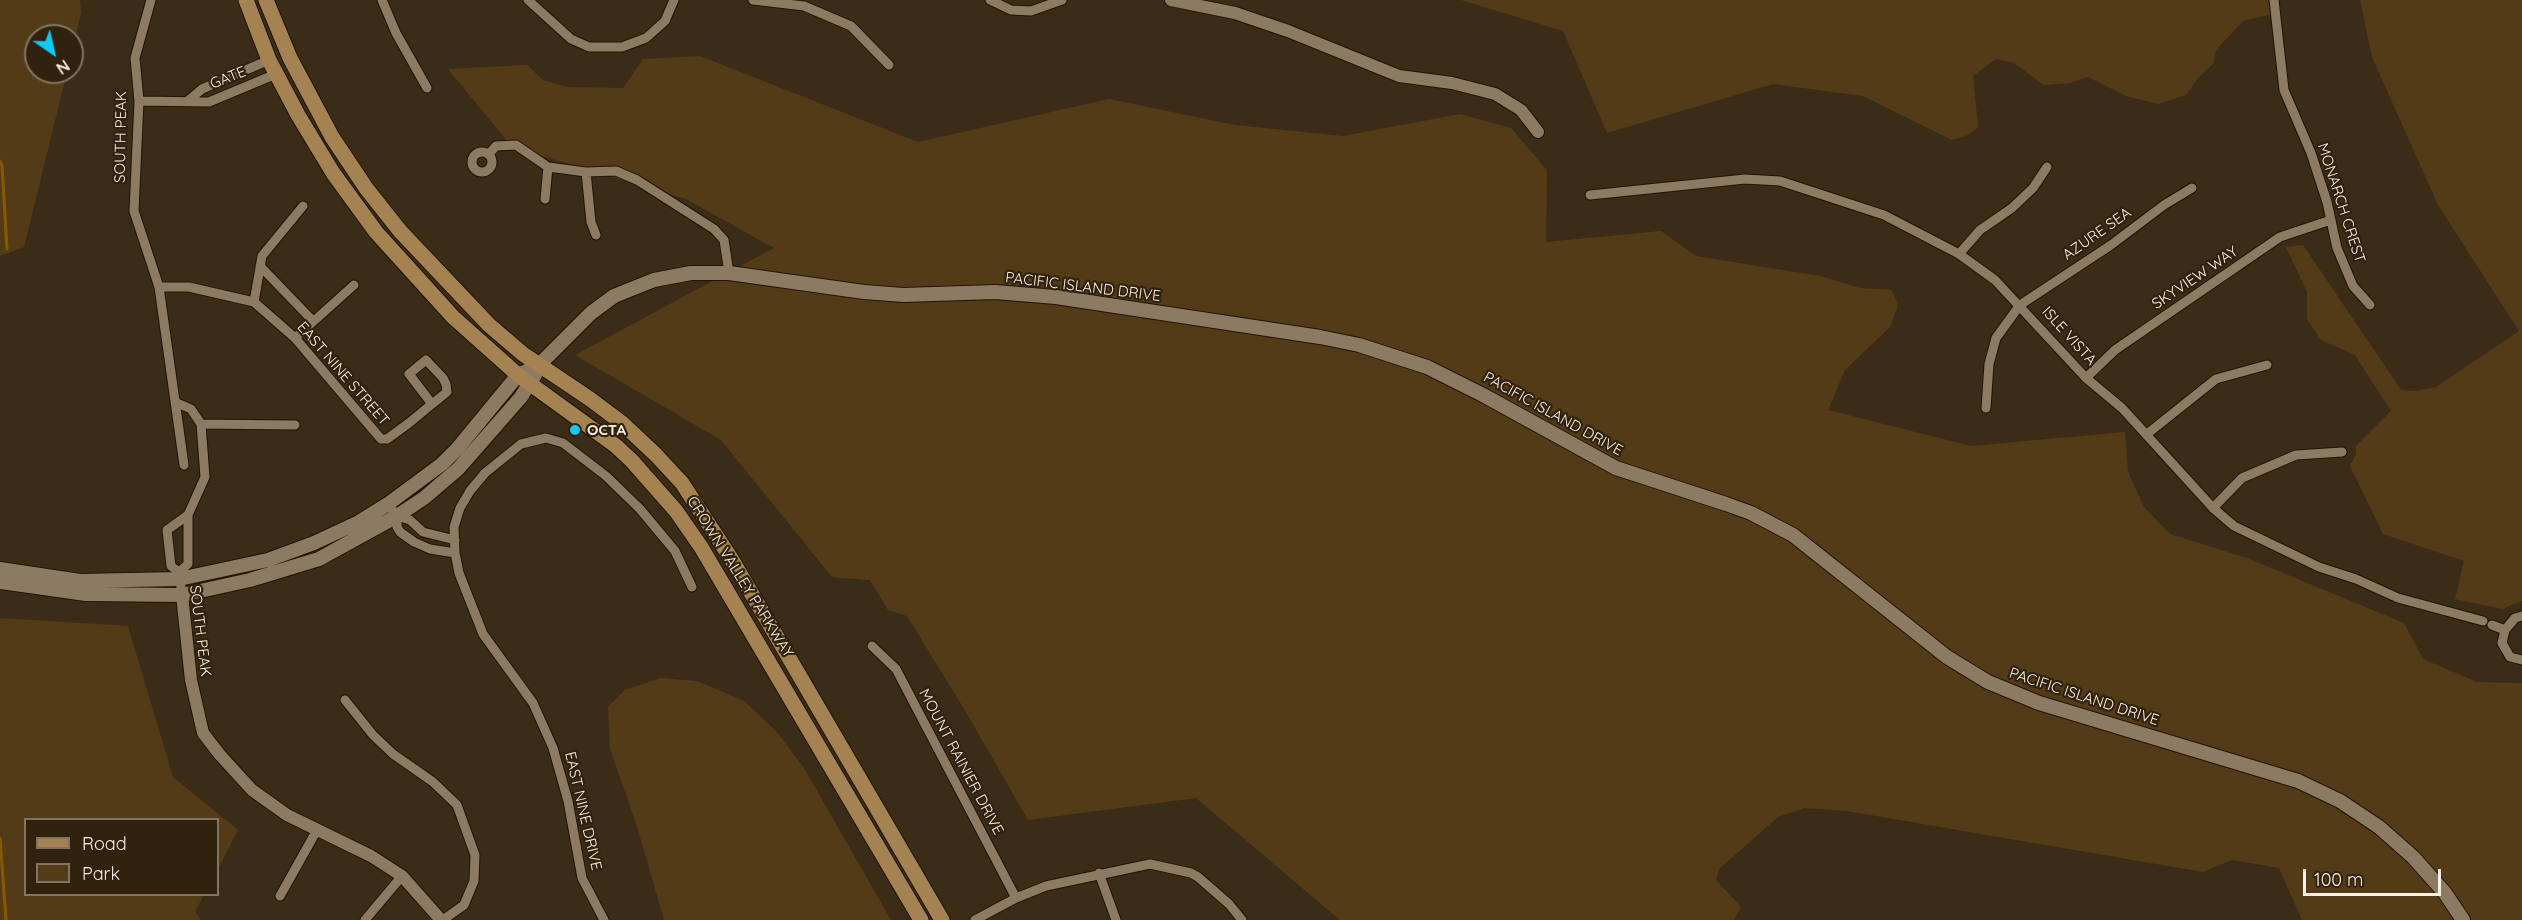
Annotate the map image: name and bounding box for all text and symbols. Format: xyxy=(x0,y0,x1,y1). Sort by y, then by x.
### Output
north arrow xyxy=(24,24,84,84)
text: N xyxy=(52,56,73,79)
street label: GATE xyxy=(207,63,249,93)
street label: SOUTH PEAK xyxy=(111,91,131,183)
street label: MONARCH CREST xyxy=(2313,141,2369,265)
street label: AZURE SEA xyxy=(2059,204,2135,264)
street label: SKYVIEW WAY xyxy=(2149,243,2241,313)
street label: PACIFIC ISLAND DRIVE xyxy=(1004,269,1162,305)
street label: ISLE VISTA xyxy=(2038,303,2100,369)
street label: EAST NINE STREET xyxy=(293,318,393,430)
street label: PACIFIC ISLAND DRIVE xyxy=(1480,368,1626,460)
place label: OCTA xyxy=(587,421,626,439)
marker: OCTA xyxy=(568,423,582,437)
street label: CROWN VALLEY PARKWAY xyxy=(683,493,797,661)
street label: SOUTH PEAK xyxy=(185,584,215,678)
street label: PACIFIC ISLAND DRIVE xyxy=(2007,664,2161,730)
street label: MOUNT RAINIER DRIVE xyxy=(915,686,1007,838)
street label: EAST NINE DRIVE xyxy=(561,750,605,872)
legend xyxy=(24,818,219,896)
text: Road xyxy=(82,832,127,855)
scale bar xyxy=(2306,857,2444,895)
text: Park xyxy=(82,862,120,885)
text: 100 m xyxy=(2314,868,2363,891)

